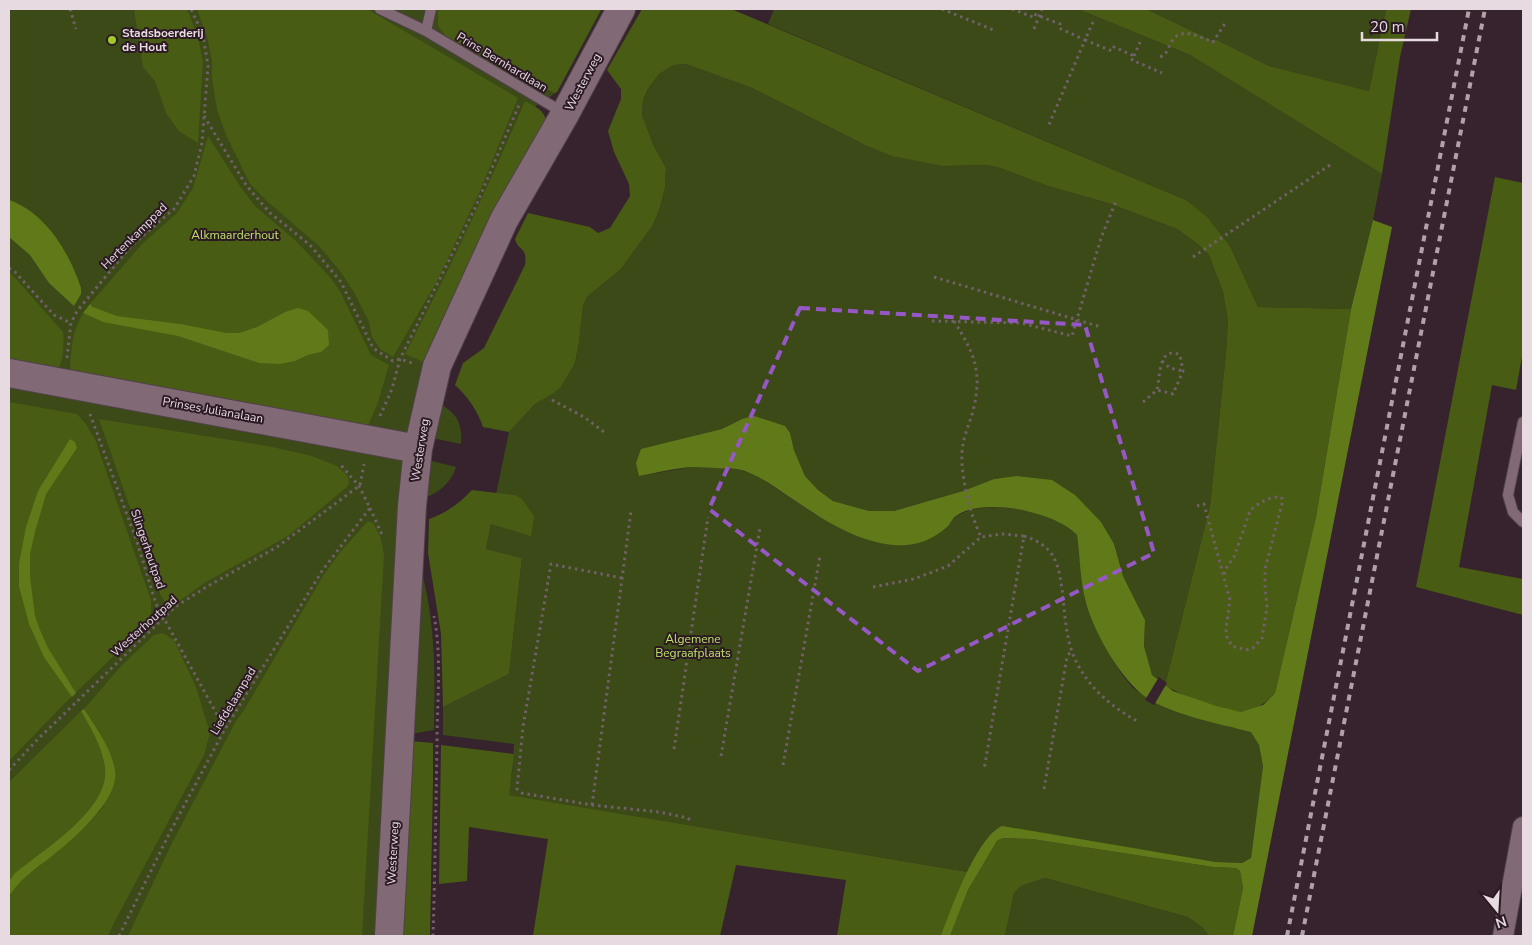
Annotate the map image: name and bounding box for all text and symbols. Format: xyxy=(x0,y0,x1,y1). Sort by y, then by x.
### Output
scale bar xyxy=(1362,10,1437,42)
text: 20 m xyxy=(1370,17,1405,37)
place label: Stadsboerderij de Hout xyxy=(122,25,204,55)
street label: Prins Bernhardlaan xyxy=(454,29,550,95)
marker: Stadsboerderij de Hout xyxy=(106,34,118,46)
street label: Westerweg xyxy=(561,50,605,114)
street label: Hertenkamppad xyxy=(97,199,171,273)
park label: Alkmaarderhout xyxy=(191,227,280,243)
street label: Prinses Julianalaan xyxy=(161,393,265,427)
street label: Westerweg xyxy=(407,418,433,482)
street label: Slingerhoutpad xyxy=(127,507,169,591)
street label: Westerhoutpad xyxy=(107,592,181,660)
park label: Algemene Begraafplaats xyxy=(655,631,731,661)
street label: Liefdelaanpad xyxy=(206,664,260,738)
street label: Westerweg xyxy=(383,821,403,885)
north arrow xyxy=(1472,885,1522,935)
text: N xyxy=(1493,911,1509,933)

